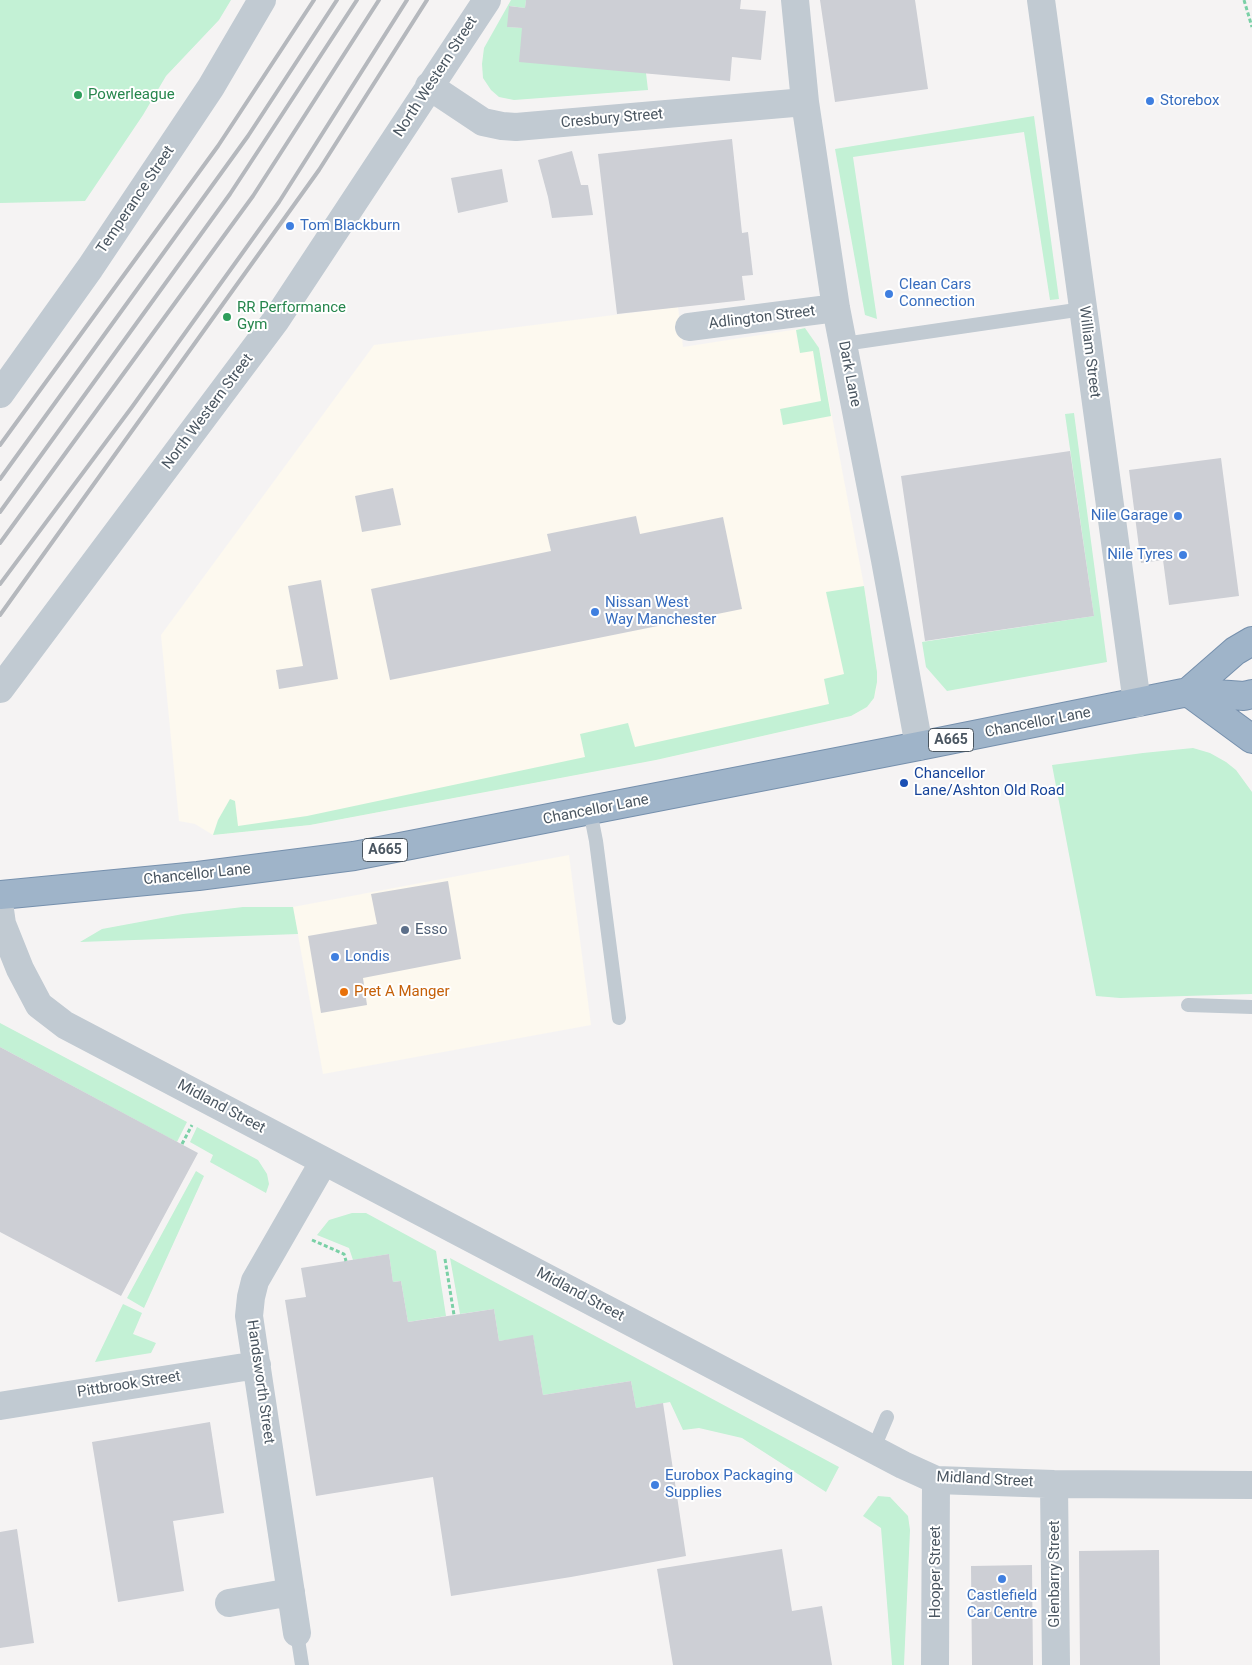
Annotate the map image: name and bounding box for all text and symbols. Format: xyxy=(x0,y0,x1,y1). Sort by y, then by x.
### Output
street label: North Western Street xyxy=(390,13,482,141)
place label: Powerleague xyxy=(88,86,175,104)
marker: Powerleague xyxy=(72,89,84,101)
place label: Storebox xyxy=(1160,92,1219,110)
marker: Storebox xyxy=(1144,95,1156,107)
street label: Cresbury Street xyxy=(560,106,664,132)
street label: Temperance Street xyxy=(93,143,179,257)
place label: Tom Blackburn xyxy=(300,217,400,235)
marker: Tom Blackburn xyxy=(284,220,296,232)
place label: Clean Cars Connection xyxy=(899,276,975,311)
marker: Clean Cars Connection xyxy=(883,288,895,300)
place label: RR Performance Gym xyxy=(237,299,346,334)
street label: Adlington Street xyxy=(708,303,816,333)
street label: William Street xyxy=(1074,305,1104,399)
marker: RR Performance Gym xyxy=(221,311,233,323)
street label: Dark Lane xyxy=(834,339,864,409)
street label: North Western Street xyxy=(159,351,257,473)
place label: Nile Garage xyxy=(1091,507,1168,525)
marker: Nile Garage xyxy=(1172,510,1184,522)
place label: Nile Tyres xyxy=(1107,546,1173,564)
marker: Nile Tyres xyxy=(1177,549,1189,561)
place label: Nissan West Way Manchester xyxy=(605,594,716,629)
marker: Nissan West Way Manchester xyxy=(589,606,601,618)
street label: Chancellor Lane xyxy=(984,704,1092,742)
road number: A665 xyxy=(928,728,974,752)
place label: Chancellor Lane/Ashton Old Road xyxy=(914,765,1064,800)
marker: Chancellor Lane/Ashton Old Road xyxy=(898,777,910,789)
street label: Chancellor Lane xyxy=(542,791,650,829)
road number: A665 xyxy=(362,838,408,862)
street label: Chancellor Lane xyxy=(143,860,251,890)
place label: Esso xyxy=(415,921,448,939)
marker: Esso xyxy=(399,924,411,936)
place label: Londis xyxy=(345,948,390,966)
marker: Londis xyxy=(329,951,341,963)
place label: Pret A Manger xyxy=(354,983,449,1001)
marker: Pret A Manger xyxy=(338,986,350,998)
street label: Midland Street xyxy=(174,1076,268,1138)
street label: Midland Street xyxy=(533,1264,627,1326)
street label: Handsworth Street xyxy=(242,1319,278,1445)
street label: Pittbrook Street xyxy=(76,1368,182,1402)
place label: Eurobox Packaging Supplies xyxy=(665,1467,793,1502)
street label: Midland Street xyxy=(936,1468,1034,1492)
marker: Eurobox Packaging Supplies xyxy=(649,1479,661,1491)
street label: Glenbarry Street xyxy=(1046,1520,1064,1628)
street label: Hooper Street xyxy=(927,1526,945,1618)
marker: Castlefield Car Centre xyxy=(996,1573,1008,1585)
place label: Castlefield Car Centre xyxy=(967,1587,1037,1622)

